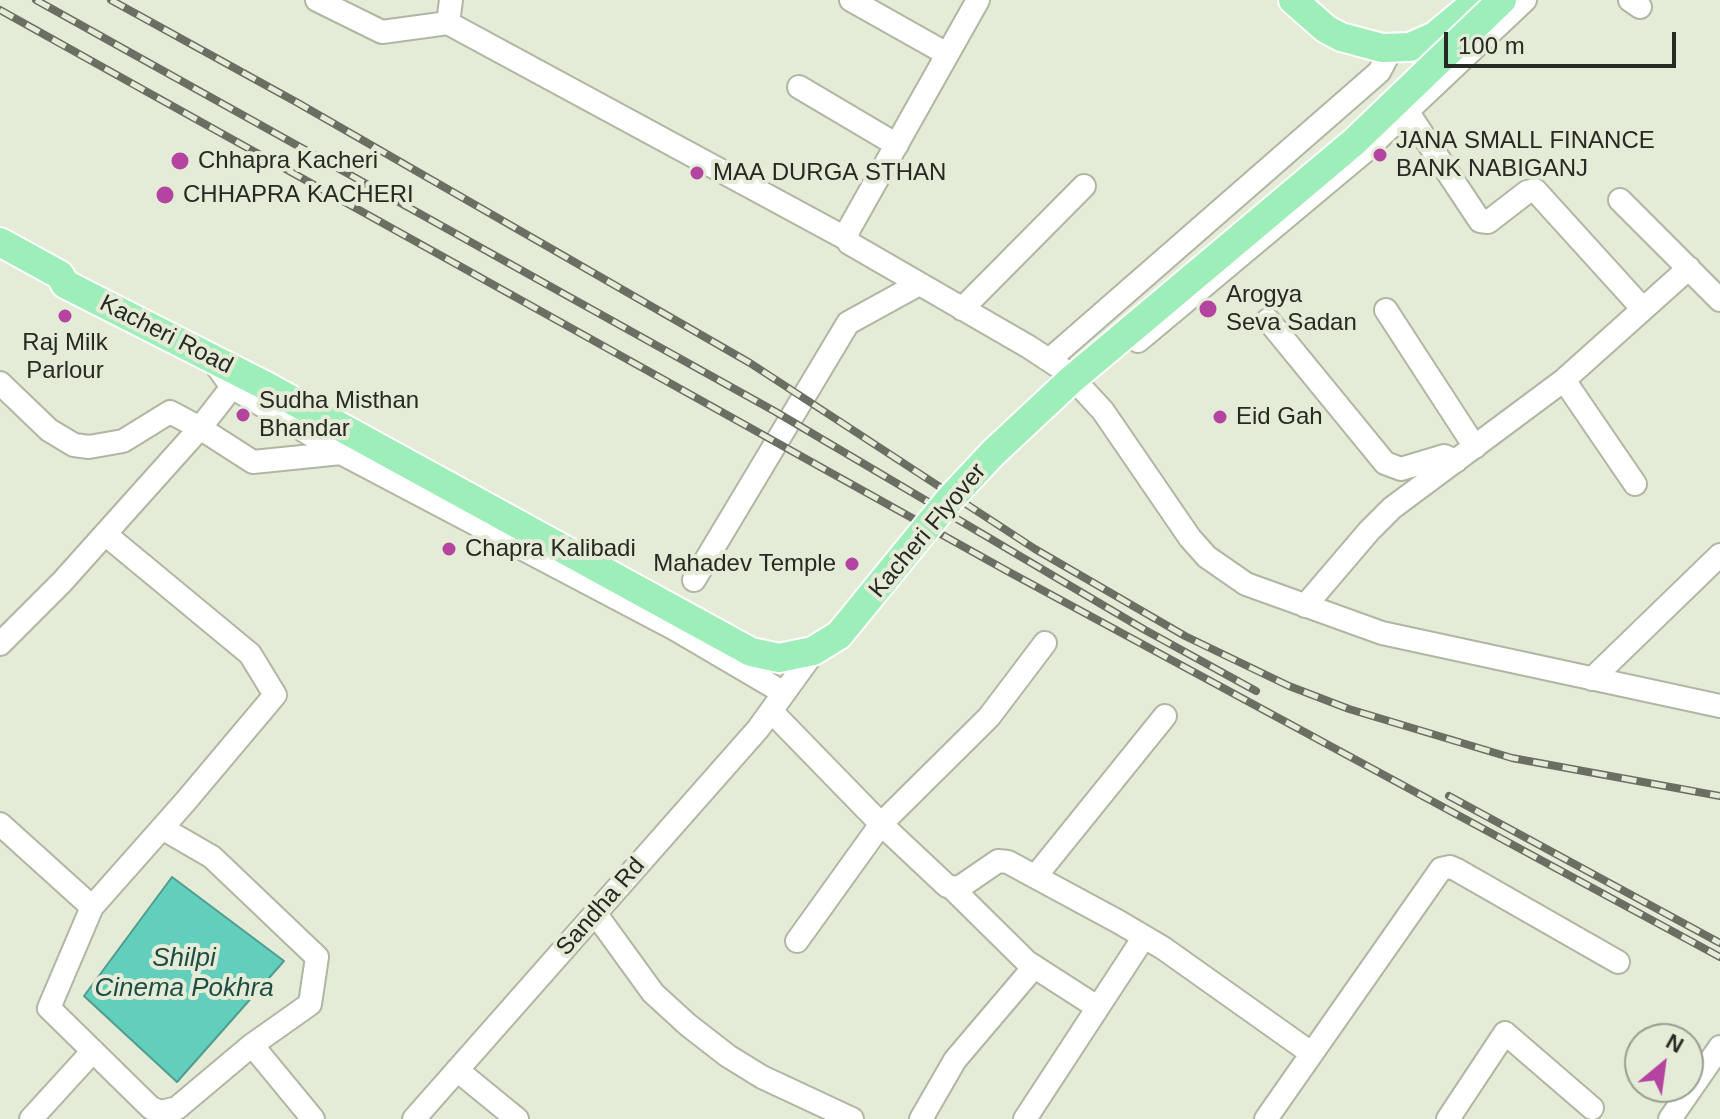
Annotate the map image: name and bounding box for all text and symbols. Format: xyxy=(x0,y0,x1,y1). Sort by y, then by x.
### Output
scale bar xyxy=(1448,16,1680,66)
text: 100 m xyxy=(1458,32,1525,59)
place label: JANA SMALL FINANCE BANK NABIGANJ xyxy=(1396,127,1655,183)
marker: JANA SMALL FINANCE BANK NABIGANJ xyxy=(1371,146,1389,164)
place label: Chhapra Kacheri xyxy=(198,147,378,175)
marker: Chhapra Kacheri xyxy=(169,150,191,172)
place label: MAA DURGA STHAN xyxy=(713,159,946,187)
marker: MAA DURGA STHAN xyxy=(688,164,706,182)
place label: CHHAPRA KACHERI xyxy=(183,181,414,209)
marker: CHHAPRA KACHERI xyxy=(154,184,176,206)
place label: Arogya Seva Sadan xyxy=(1226,281,1357,337)
street label: Kacheri Road xyxy=(95,289,237,381)
marker: Arogya Seva Sadan xyxy=(1197,298,1219,320)
marker: Raj Milk Parlour xyxy=(56,307,74,325)
place label: Raj Milk Parlour xyxy=(22,329,108,385)
place label: Sudha Misthan Bhandar xyxy=(259,387,419,443)
place label: Eid Gah xyxy=(1236,403,1323,431)
marker: Sudha Misthan Bhandar xyxy=(234,406,252,424)
marker: Eid Gah xyxy=(1211,408,1229,426)
street label: Kacheri Flyover xyxy=(863,458,993,604)
place label: Chapra Kalibadi xyxy=(465,535,636,563)
marker: Chapra Kalibadi xyxy=(440,540,458,558)
place label: Mahadev Temple xyxy=(653,550,836,578)
marker: Mahadev Temple xyxy=(843,555,861,573)
street label: Sandha Rd xyxy=(551,852,651,962)
water label: Shilpi Cinema Pokhra xyxy=(94,943,274,1004)
north arrow xyxy=(1624,1023,1704,1103)
text: N xyxy=(1662,1029,1688,1058)

